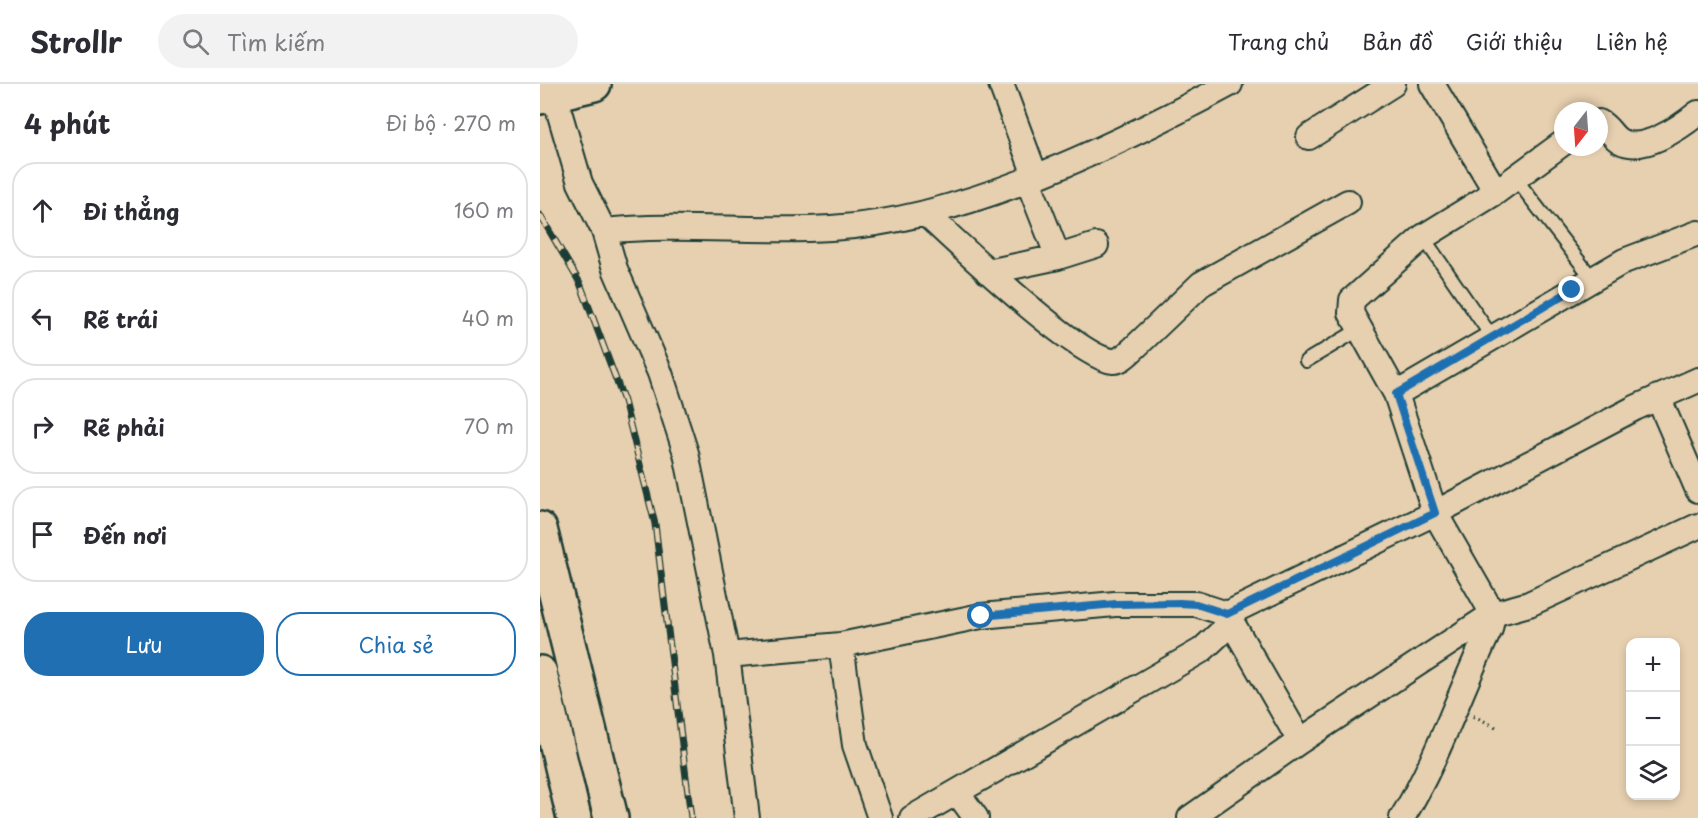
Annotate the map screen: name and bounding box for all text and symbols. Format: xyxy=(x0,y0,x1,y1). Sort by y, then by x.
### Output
search box xyxy=(158,14,578,68)
text: Strollr xyxy=(30,20,122,63)
icon: search xyxy=(179,25,212,58)
text: Tìm kiếm xyxy=(227,25,325,58)
text: Trang chủ xyxy=(1228,25,1329,57)
text: Bản đồ xyxy=(1362,25,1433,57)
text: Giới thiệu xyxy=(1466,25,1563,57)
text: Liên hệ xyxy=(1596,25,1668,57)
north arrow xyxy=(1554,102,1608,156)
text: 4 phút xyxy=(24,104,110,143)
text: Đi bộ · 270 m xyxy=(386,108,516,138)
icon: ahead xyxy=(26,194,59,227)
text: Đi thẳng xyxy=(83,194,179,227)
text: 160 m xyxy=(454,195,514,225)
route end xyxy=(1558,276,1584,302)
icon: left xyxy=(26,302,59,335)
text: Rẽ trái xyxy=(83,302,158,335)
text: 40 m xyxy=(462,303,514,333)
icon: right xyxy=(26,410,59,443)
text: Rẽ phải xyxy=(83,410,165,443)
text: 70 m xyxy=(464,411,514,441)
icon: arrive xyxy=(26,518,59,551)
text: Đến nơi xyxy=(83,518,167,551)
route start xyxy=(967,602,993,628)
button: Lưu xyxy=(24,612,264,676)
button: Chia sẻ xyxy=(276,612,516,676)
map controls xyxy=(1626,638,1680,800)
button: + xyxy=(1626,638,1680,692)
button: − xyxy=(1626,692,1680,746)
button: layers xyxy=(1626,746,1680,800)

